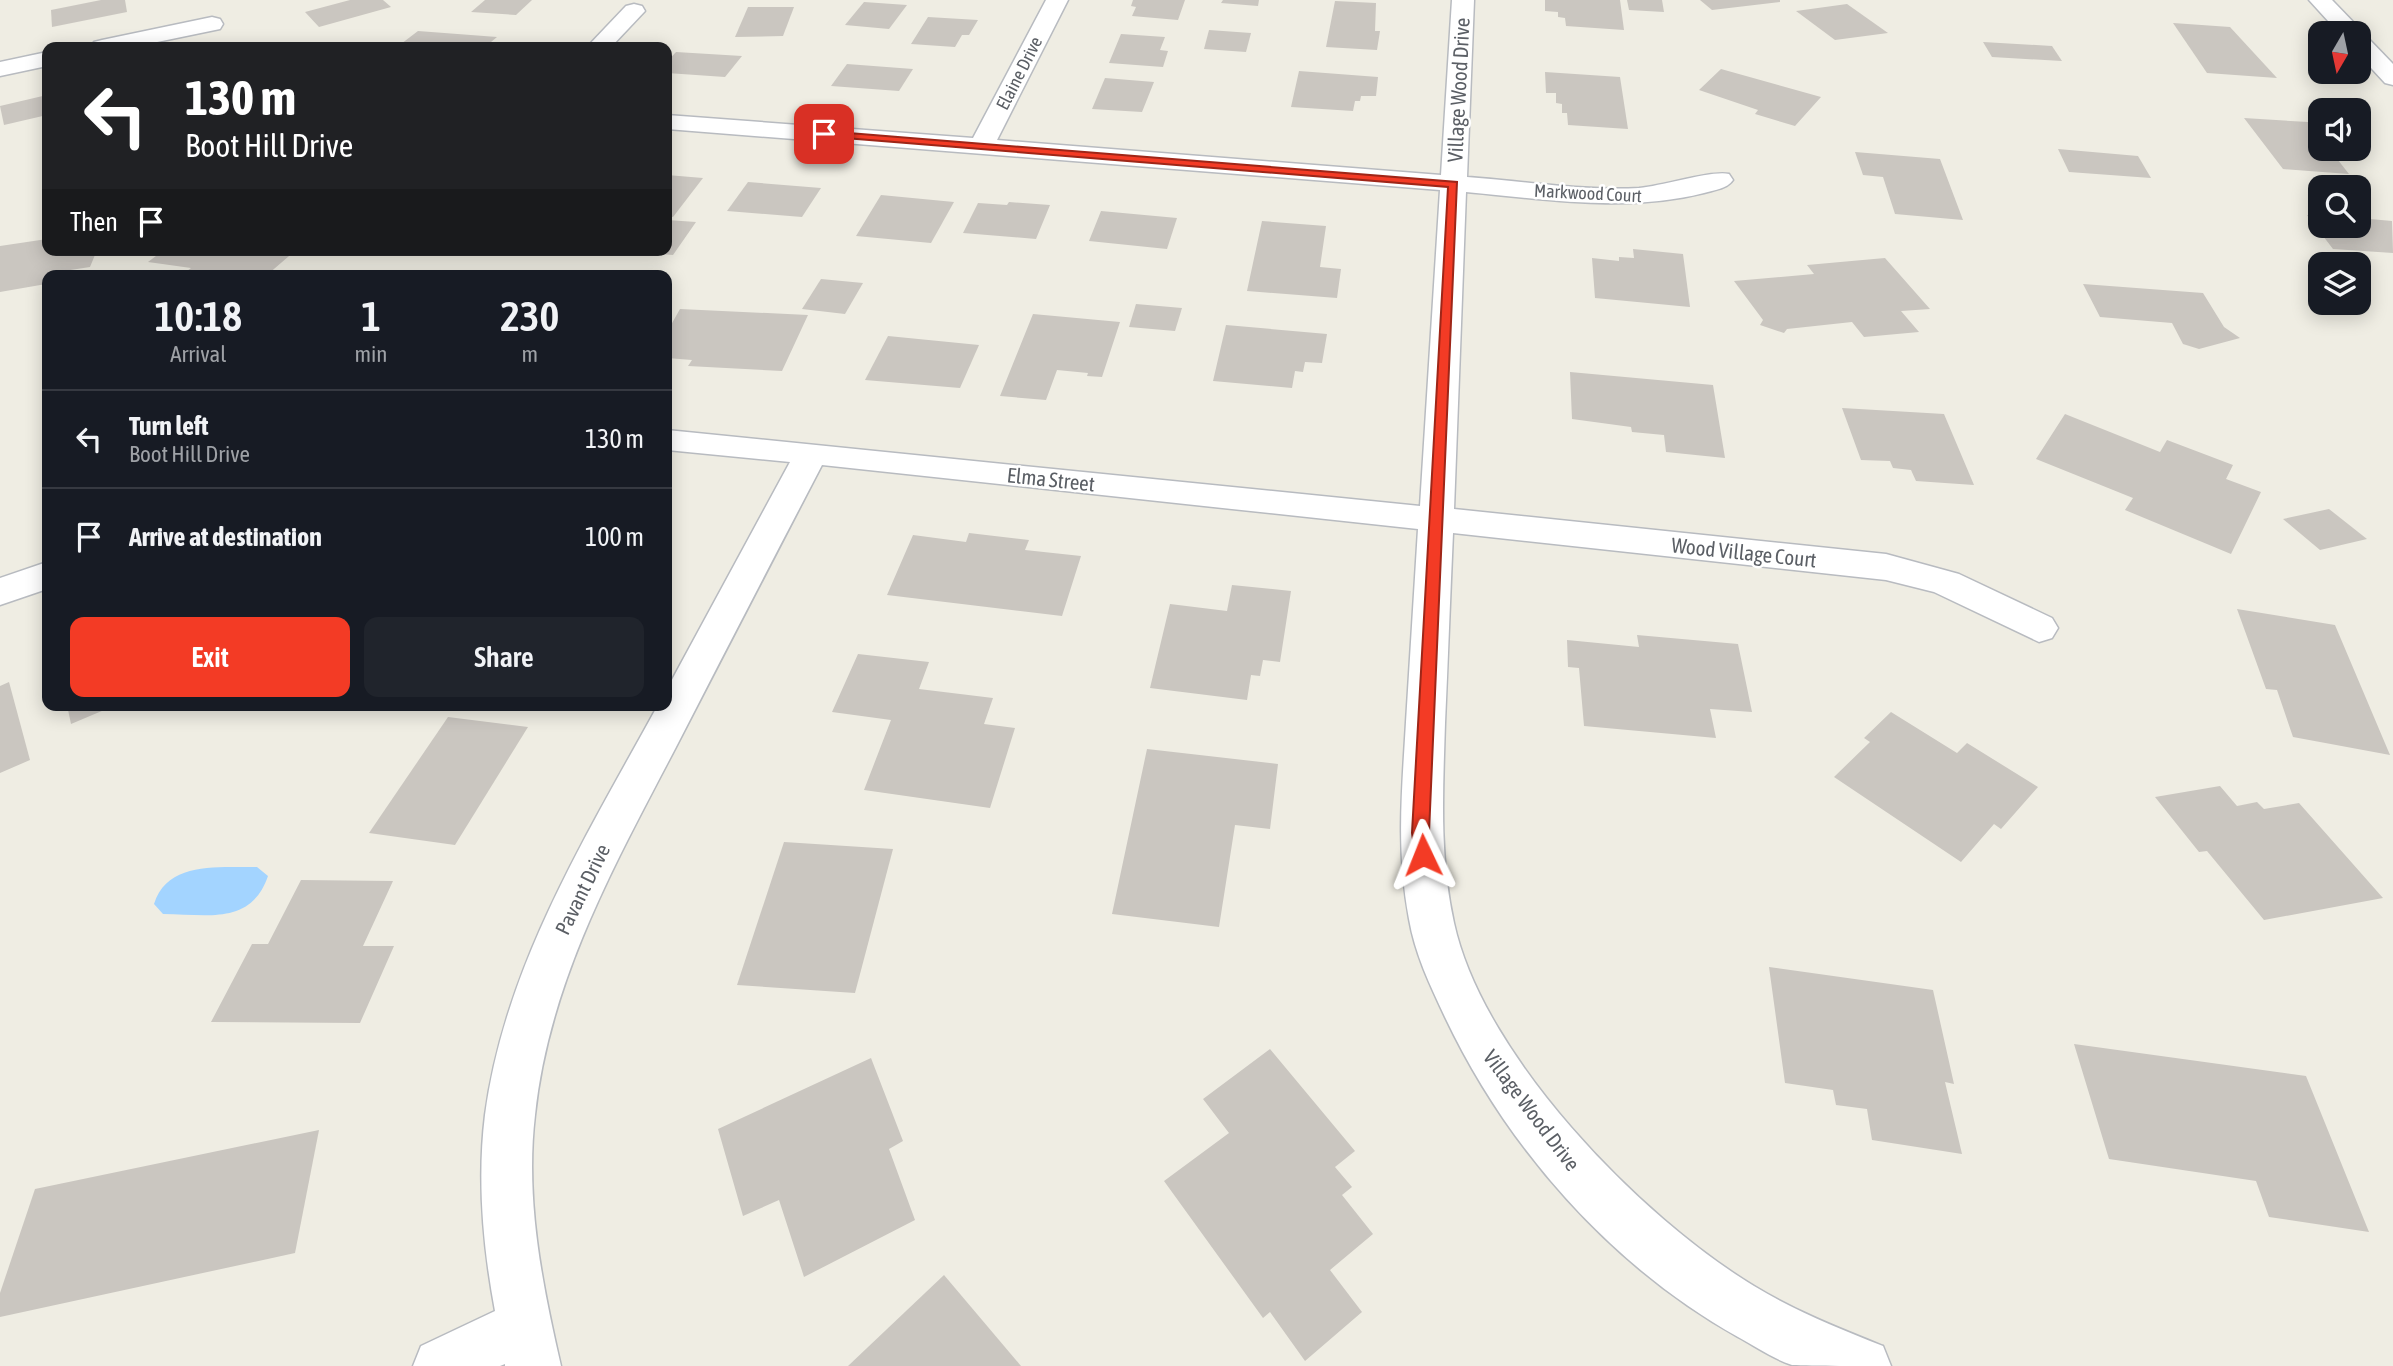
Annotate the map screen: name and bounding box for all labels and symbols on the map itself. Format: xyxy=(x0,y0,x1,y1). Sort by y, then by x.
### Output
street label: Village Wood Drive xyxy=(1442,17,1474,163)
north arrow xyxy=(2308,21,2371,84)
street label: Elaine Drive xyxy=(992,33,1046,113)
pin xyxy=(794,104,854,164)
street label: Markwood Court xyxy=(1534,180,1642,206)
street label: Elma Street xyxy=(1006,462,1096,496)
street label: Wood Village Court xyxy=(1670,532,1818,572)
position arrow xyxy=(1386,818,1460,892)
street label: Pavant Drive xyxy=(550,840,614,938)
street label: Village Wood Drive xyxy=(1479,1045,1585,1175)

